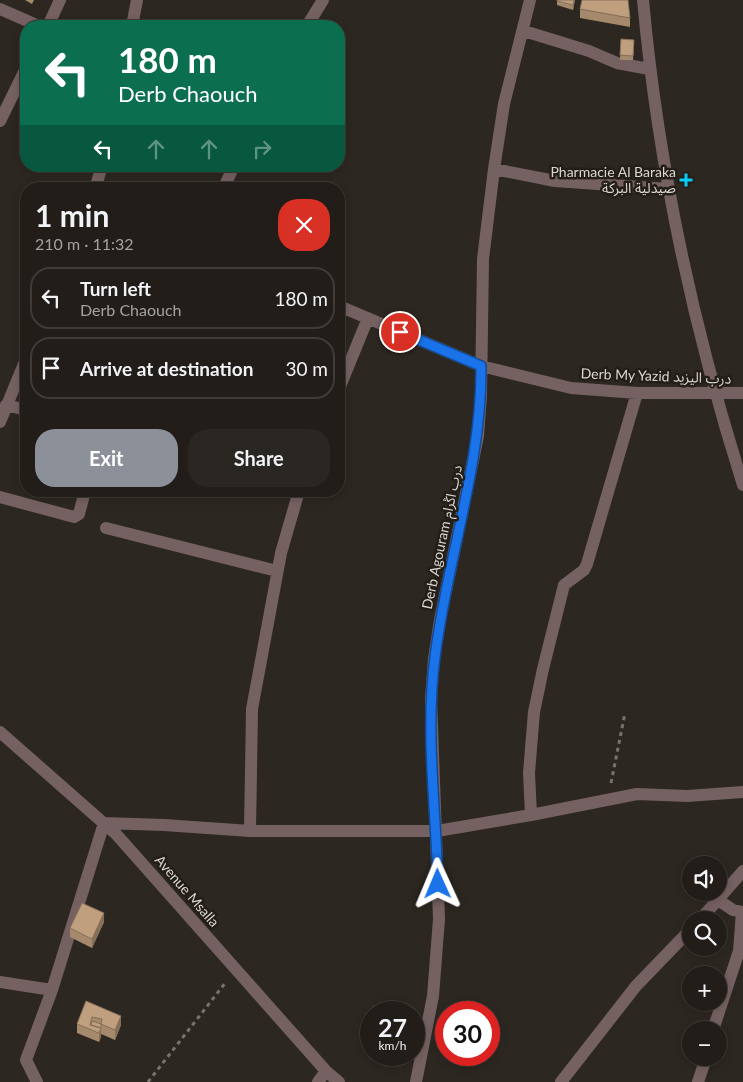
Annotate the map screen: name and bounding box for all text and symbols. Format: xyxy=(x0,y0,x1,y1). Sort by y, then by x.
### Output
text: 180 m xyxy=(118,38,217,80)
icon: left xyxy=(35,40,100,105)
text: Derb Chaouch xyxy=(118,80,258,107)
icon: left xyxy=(89,135,117,163)
icon: ahead xyxy=(142,135,170,163)
icon: ahead xyxy=(195,135,223,163)
icon: right xyxy=(248,135,276,163)
place label: Pharmacie Al Baraka صيدلية البركة xyxy=(550,163,676,197)
marker: Pharmacie Al Baraka صيدلية البركة xyxy=(680,174,692,186)
text: 1 min xyxy=(35,197,109,233)
button: close xyxy=(278,199,330,251)
text: 210 m · 11:32 xyxy=(35,234,134,253)
text: Turn left xyxy=(80,277,151,300)
icon: left xyxy=(37,284,65,312)
text: 180 m xyxy=(274,287,328,310)
text: Derb Chaouch xyxy=(80,300,182,319)
pin xyxy=(379,311,421,353)
icon: arrive xyxy=(386,318,414,346)
icon: arrive xyxy=(37,354,65,382)
text: Arrive at destination xyxy=(80,357,253,380)
text: 30 m xyxy=(285,357,328,380)
street label: Derb My Yazid درب اليزيد xyxy=(580,364,732,388)
button: Exit xyxy=(35,429,178,487)
button: Share xyxy=(188,429,330,487)
street label: Derb Agouram درب اڭرام xyxy=(418,463,468,611)
street label: Avenue Msalla xyxy=(152,851,223,930)
map controls xyxy=(682,856,727,1066)
button: sound xyxy=(682,856,727,901)
position arrow xyxy=(411,857,463,909)
button: search xyxy=(682,911,727,956)
button: + xyxy=(682,966,727,1011)
speed limit sign: 30 xyxy=(435,1001,500,1066)
text: 27 xyxy=(378,1012,407,1042)
button: − xyxy=(682,1021,727,1066)
text: km/h xyxy=(378,1038,407,1053)

